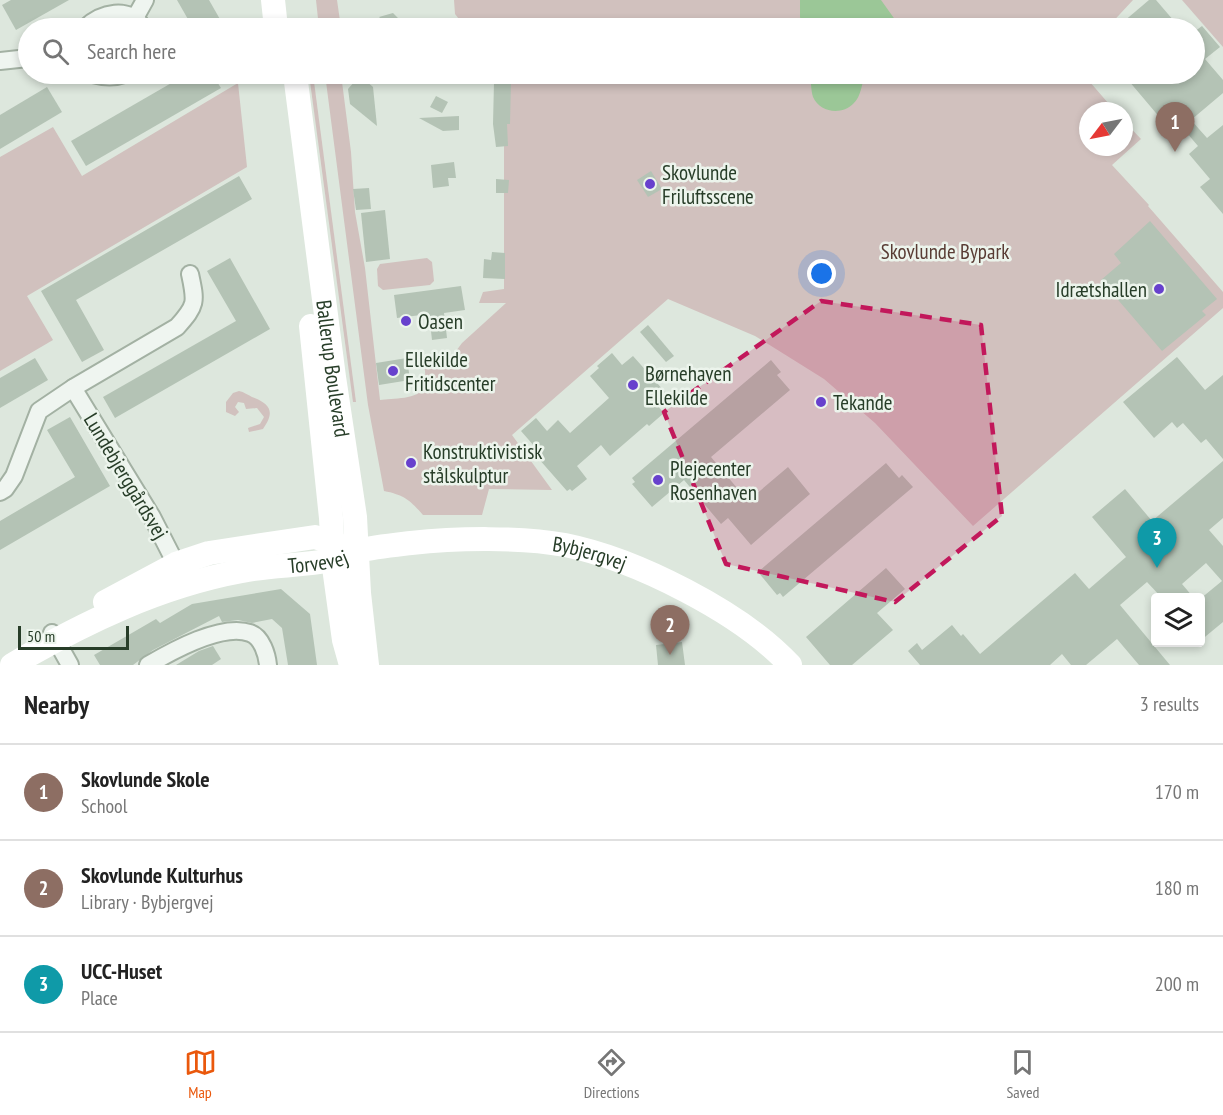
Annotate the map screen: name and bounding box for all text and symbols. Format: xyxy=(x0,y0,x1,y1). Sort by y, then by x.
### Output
search box xyxy=(18,18,1205,84)
icon: search xyxy=(39,35,72,68)
text: Search here xyxy=(87,37,176,65)
north arrow xyxy=(1079,102,1133,156)
pin: 1 xyxy=(1156,102,1194,152)
place label: Skovlunde Friluftsscene xyxy=(662,159,754,210)
marker: Skovlunde Friluftsscene xyxy=(643,177,657,191)
park label: Skovlunde Bypark xyxy=(881,238,1009,265)
your location xyxy=(807,259,836,288)
place label: Idrætshallen xyxy=(1056,276,1147,303)
marker: Idrætshallen xyxy=(1152,282,1166,296)
street label: Ballerup Boulevard xyxy=(311,298,356,439)
place label: Oasen xyxy=(418,308,463,335)
marker: Oasen xyxy=(399,314,413,328)
place label: Ellekilde Fritidscenter xyxy=(405,346,496,397)
place label: Børnehaven Ellekilde xyxy=(645,360,731,411)
marker: Ellekilde Fritidscenter xyxy=(386,364,400,378)
marker: Børnehaven Ellekilde xyxy=(626,378,640,392)
place label: Tekande xyxy=(833,389,892,416)
marker: Tekande xyxy=(814,395,828,409)
street label: Lundebjerggårdsvej xyxy=(78,408,174,544)
place label: Konstruktivistisk stålskulptur xyxy=(423,438,542,489)
place label: Plejecenter Rosenhaven xyxy=(670,455,757,506)
marker: Konstruktivistisk stålskulptur xyxy=(404,456,418,470)
marker: Plejecenter Rosenhaven xyxy=(651,473,665,487)
pin: 3 xyxy=(1138,518,1176,568)
street label: Bybjergvej xyxy=(551,530,631,576)
street label: Torvevej xyxy=(287,543,352,579)
map controls xyxy=(1151,593,1205,647)
button: layers xyxy=(1151,593,1205,647)
pin: 2 xyxy=(650,606,690,655)
scale bar xyxy=(18,623,129,650)
text: 50 m xyxy=(27,626,55,646)
text: Nearby xyxy=(24,688,89,721)
text: 3 results xyxy=(1140,691,1199,717)
text: Skovlunde Skole xyxy=(81,765,210,793)
text: 1 xyxy=(39,779,48,805)
text: 170 m xyxy=(1155,779,1199,805)
text: School xyxy=(81,793,127,819)
text: Skovlunde Kulturhus xyxy=(81,861,243,889)
text: 2 xyxy=(39,875,48,901)
text: 180 m xyxy=(1155,875,1199,901)
text: Library · Bybjergvej xyxy=(81,889,214,915)
text: UCC-Huset xyxy=(81,957,162,985)
text: 3 xyxy=(39,971,48,997)
text: 200 m xyxy=(1155,971,1199,997)
text: Place xyxy=(81,985,118,1011)
tab: Map xyxy=(184,1046,217,1102)
tab: Directions xyxy=(584,1046,639,1102)
tab: Saved xyxy=(1006,1046,1039,1102)

